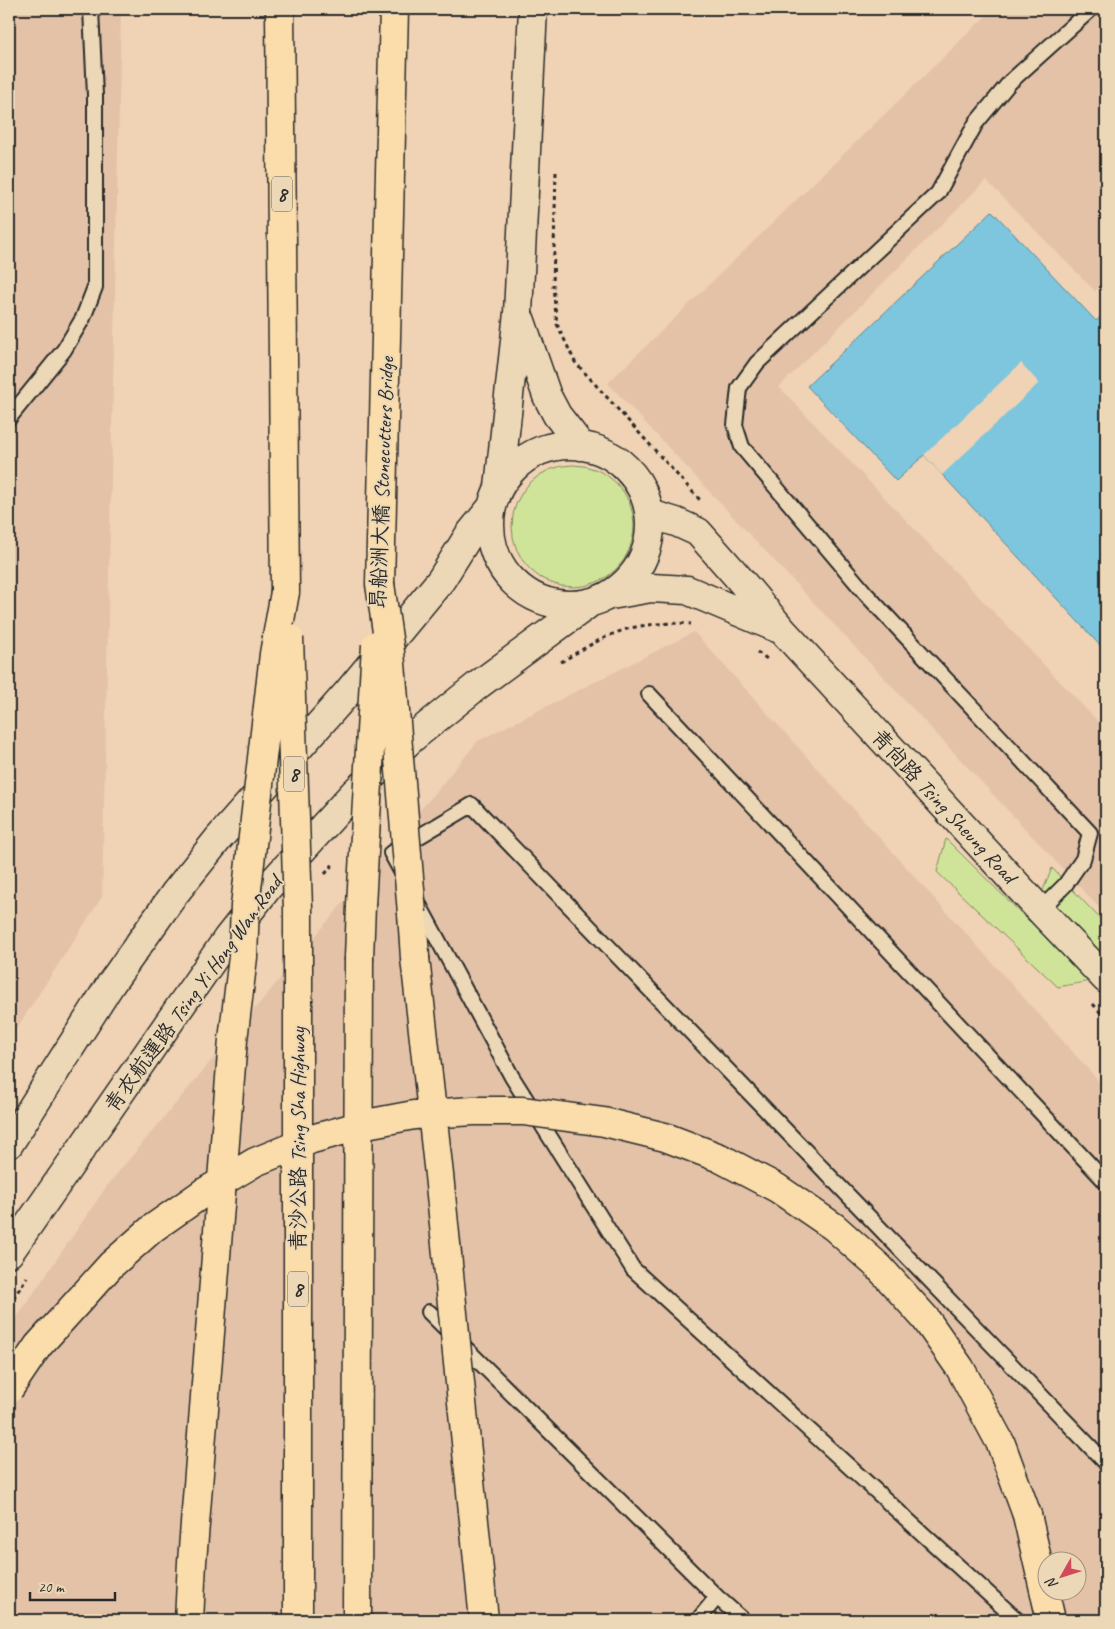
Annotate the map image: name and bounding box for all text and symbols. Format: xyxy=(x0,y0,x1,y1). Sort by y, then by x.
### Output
road number: 8 xyxy=(272,176,292,212)
street label: 昂船洲大橋 Stonecutters Bridge xyxy=(365,355,399,610)
street label: 青尚路 Tsing Sheung Road xyxy=(866,724,1025,891)
road number: 8 xyxy=(284,756,304,792)
street label: 青衣航運路 Tsing Yi Hong Wan Road xyxy=(99,868,290,1117)
street label: 青沙公路 Tsing Sha Highway xyxy=(285,1025,311,1251)
road number: 8 xyxy=(288,1272,308,1306)
north arrow xyxy=(1038,1552,1088,1602)
scale bar xyxy=(30,1569,115,1601)
text: N xyxy=(1041,1573,1062,1593)
text: 20 m xyxy=(38,1578,65,1597)

